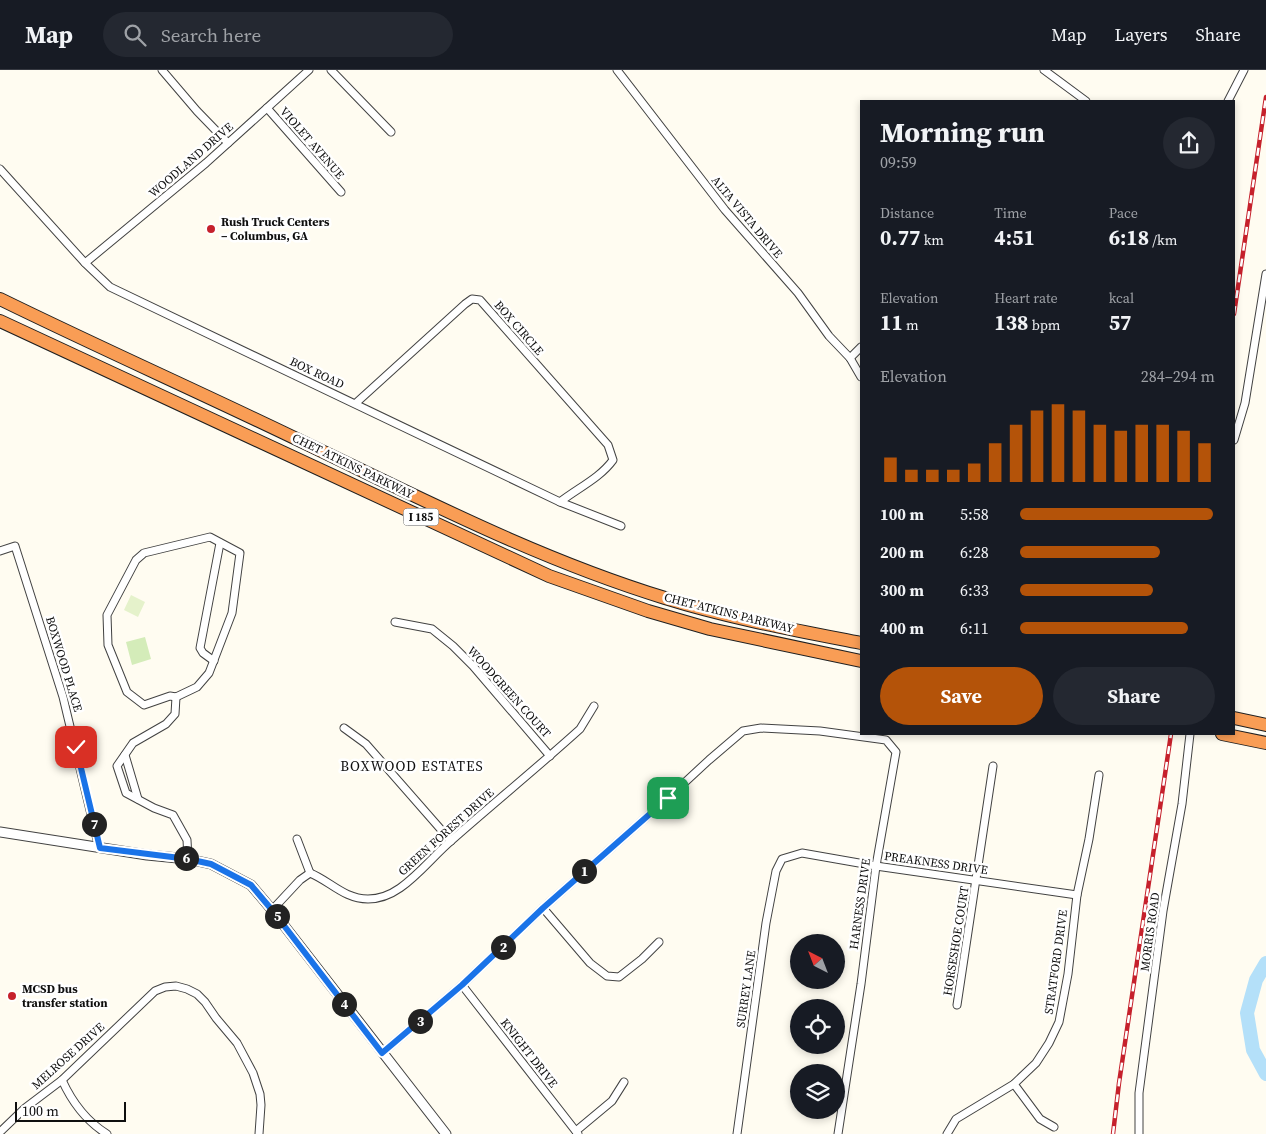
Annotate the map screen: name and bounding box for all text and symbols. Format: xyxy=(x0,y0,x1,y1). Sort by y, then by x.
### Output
search box xyxy=(103,12,453,57)
text: Map xyxy=(25,18,73,51)
icon: search xyxy=(121,21,149,49)
text: Search here xyxy=(161,22,261,48)
text: Map xyxy=(1051,22,1086,47)
text: Layers xyxy=(1114,22,1167,47)
text: Share xyxy=(1195,22,1241,47)
street label: VIOLET AVENUE xyxy=(276,104,348,182)
text: Morning run xyxy=(880,113,1045,151)
button: share xyxy=(1163,117,1215,169)
street label: WOODLAND DRIVE xyxy=(145,119,237,201)
text: 09:59 xyxy=(880,151,917,173)
street label: ALTA VISTA DRIVE xyxy=(708,173,786,261)
text: Distance xyxy=(880,203,934,223)
text: Time xyxy=(994,203,1027,223)
text: Pace xyxy=(1109,203,1138,223)
place label: Rush Truck Centers – Columbus, GA xyxy=(221,214,330,244)
marker: Rush Truck Centers – Columbus, GA xyxy=(205,223,217,235)
text: 0.77 xyxy=(880,223,920,252)
text: 4:51 xyxy=(994,223,1035,252)
text: 6:18 xyxy=(1109,223,1149,252)
text: km xyxy=(920,230,944,250)
text: /km xyxy=(1149,230,1177,250)
text: Elevation xyxy=(880,288,938,308)
text: Heart rate xyxy=(994,288,1058,308)
text: kcal xyxy=(1109,288,1134,308)
street label: BOX CIRCLE xyxy=(491,297,547,359)
text: 11 xyxy=(880,308,903,337)
text: 138 xyxy=(994,308,1028,337)
text: 57 xyxy=(1109,308,1131,337)
text: m xyxy=(903,315,919,335)
text: bpm xyxy=(1028,315,1060,335)
street label: BOX ROAD xyxy=(287,353,347,393)
text: Elevation xyxy=(880,365,947,387)
text: 284–294 m xyxy=(1141,365,1215,387)
street label: CHET ATKINS PARKWAY xyxy=(290,430,417,503)
text: 100 m xyxy=(880,503,924,525)
text: 5:58 xyxy=(960,503,989,525)
road number: I 185 xyxy=(404,508,438,526)
text: 200 m xyxy=(880,541,924,563)
text: 6:28 xyxy=(960,541,989,563)
text: 300 m xyxy=(880,579,924,601)
text: 6:33 xyxy=(960,579,989,601)
street label: CHET ATKINS PARKWAY xyxy=(662,589,796,637)
street label: BOXWOOD PLACE xyxy=(42,614,86,714)
text: 400 m xyxy=(880,617,924,639)
text: 6:11 xyxy=(960,617,989,639)
street label: WOODGREEN COURT xyxy=(464,643,555,742)
button: Save xyxy=(880,667,1043,725)
button: Share xyxy=(1053,667,1215,725)
pin xyxy=(55,726,97,768)
icon: check xyxy=(62,733,90,761)
district label: BOXWOOD ESTATES xyxy=(340,756,484,776)
pin xyxy=(647,777,689,819)
icon: arrive xyxy=(654,784,682,812)
street label: GREEN FOREST DRIVE xyxy=(395,785,497,879)
pin: 7 xyxy=(82,812,106,836)
text: 7 xyxy=(91,814,98,834)
pin: 6 xyxy=(174,846,198,870)
text: 6 xyxy=(183,848,190,868)
street label: PREAKNESS DRIVE xyxy=(883,848,989,878)
street label: HARNESS DRIVE xyxy=(846,857,874,951)
pin: 1 xyxy=(572,858,596,884)
text: 1 xyxy=(581,861,588,881)
street label: HORSESHOE COURT xyxy=(939,884,973,997)
street label: MORRIS ROAD xyxy=(1137,891,1163,973)
pin: 5 xyxy=(264,904,290,928)
text: 5 xyxy=(274,906,281,926)
street label: STRATFORD DRIVE xyxy=(1041,909,1071,1015)
pin: 2 xyxy=(490,934,516,960)
north arrow xyxy=(790,934,845,989)
map controls xyxy=(790,934,845,1119)
text: 2 xyxy=(500,937,507,957)
street label: SURREY LANE xyxy=(733,949,759,1029)
place label: MCSD bus transfer station xyxy=(22,981,108,1011)
marker: MCSD bus transfer station xyxy=(6,990,18,1002)
pin: 4 xyxy=(332,992,356,1016)
text: 4 xyxy=(341,994,348,1014)
button: locate xyxy=(790,999,845,1054)
pin: 3 xyxy=(408,1008,432,1034)
text: 3 xyxy=(417,1011,424,1031)
street label: KNIGHT DRIVE xyxy=(497,1015,561,1091)
street label: MELROSE DRIVE xyxy=(28,1019,108,1093)
button: layers xyxy=(790,1064,845,1119)
scale bar xyxy=(15,1099,126,1122)
text: 100 m xyxy=(22,1101,59,1121)

